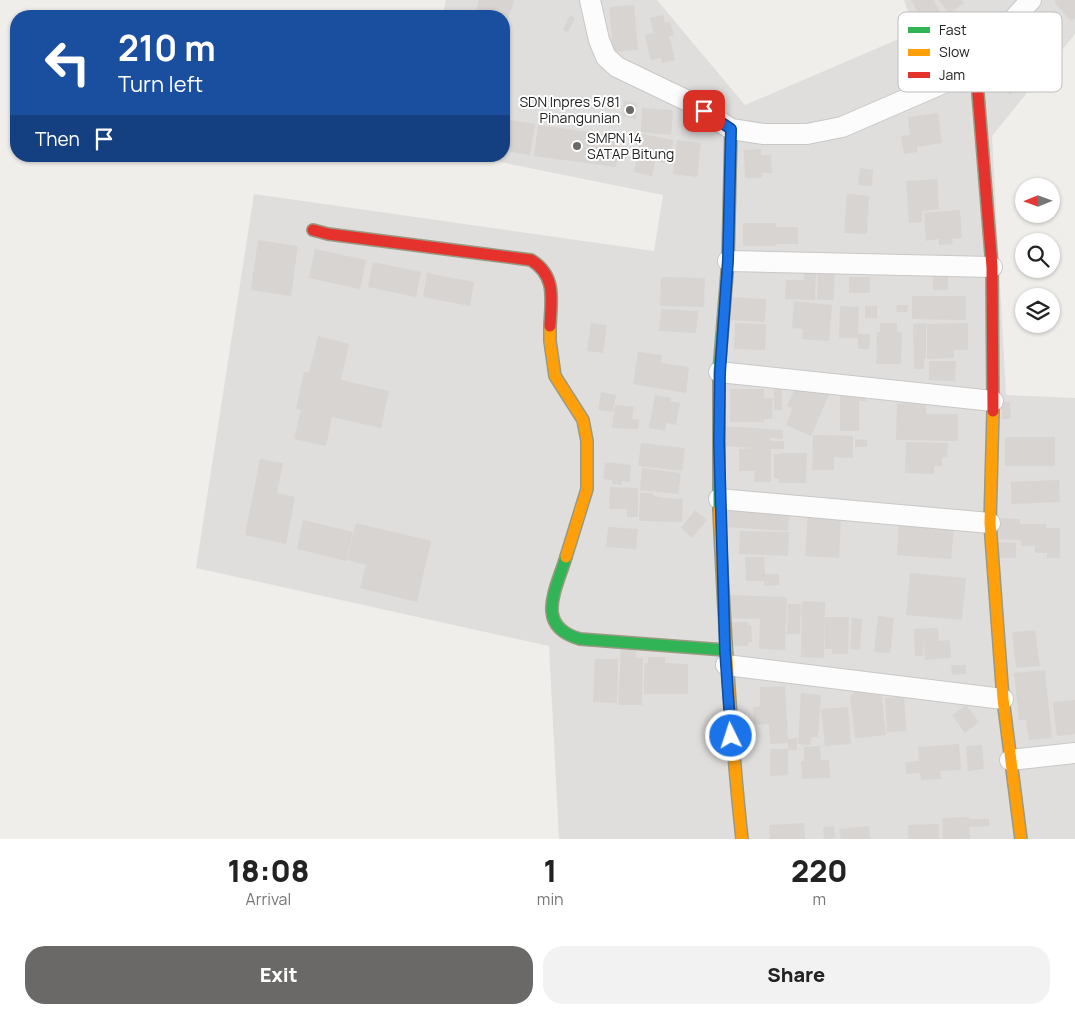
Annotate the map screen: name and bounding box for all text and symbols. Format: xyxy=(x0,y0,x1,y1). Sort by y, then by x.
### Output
legend xyxy=(898,12,1062,92)
text: Fast xyxy=(939,20,967,39)
text: 210 m xyxy=(118,24,216,72)
icon: left xyxy=(35,30,100,95)
text: Slow xyxy=(939,42,970,61)
text: Jam xyxy=(939,65,965,84)
text: Turn left xyxy=(118,69,203,99)
pin xyxy=(683,90,725,132)
place label: SDN Inpres 5/81 Pinangunian xyxy=(519,92,620,127)
icon: arrive xyxy=(690,97,718,125)
marker: SDN Inpres 5/81 Pinangunian xyxy=(624,104,636,116)
icon: arrive xyxy=(90,125,118,153)
text: Then xyxy=(35,126,80,152)
place label: SMPN 14 SATAP Bitung xyxy=(587,128,674,163)
marker: SMPN 14 SATAP Bitung xyxy=(571,140,583,152)
north arrow xyxy=(1015,178,1060,222)
map controls xyxy=(1015,178,1060,333)
button: search xyxy=(1015,233,1060,278)
button: layers xyxy=(1015,288,1060,333)
position arrow xyxy=(704,709,756,761)
text: 18:08 xyxy=(227,850,309,891)
text: 1 xyxy=(543,850,557,891)
text: 220 xyxy=(791,850,848,891)
text: Arrival xyxy=(246,888,291,910)
text: min xyxy=(537,888,564,910)
text: m xyxy=(813,888,826,910)
button: Exit xyxy=(25,946,533,1004)
button: Share xyxy=(543,946,1050,1004)

